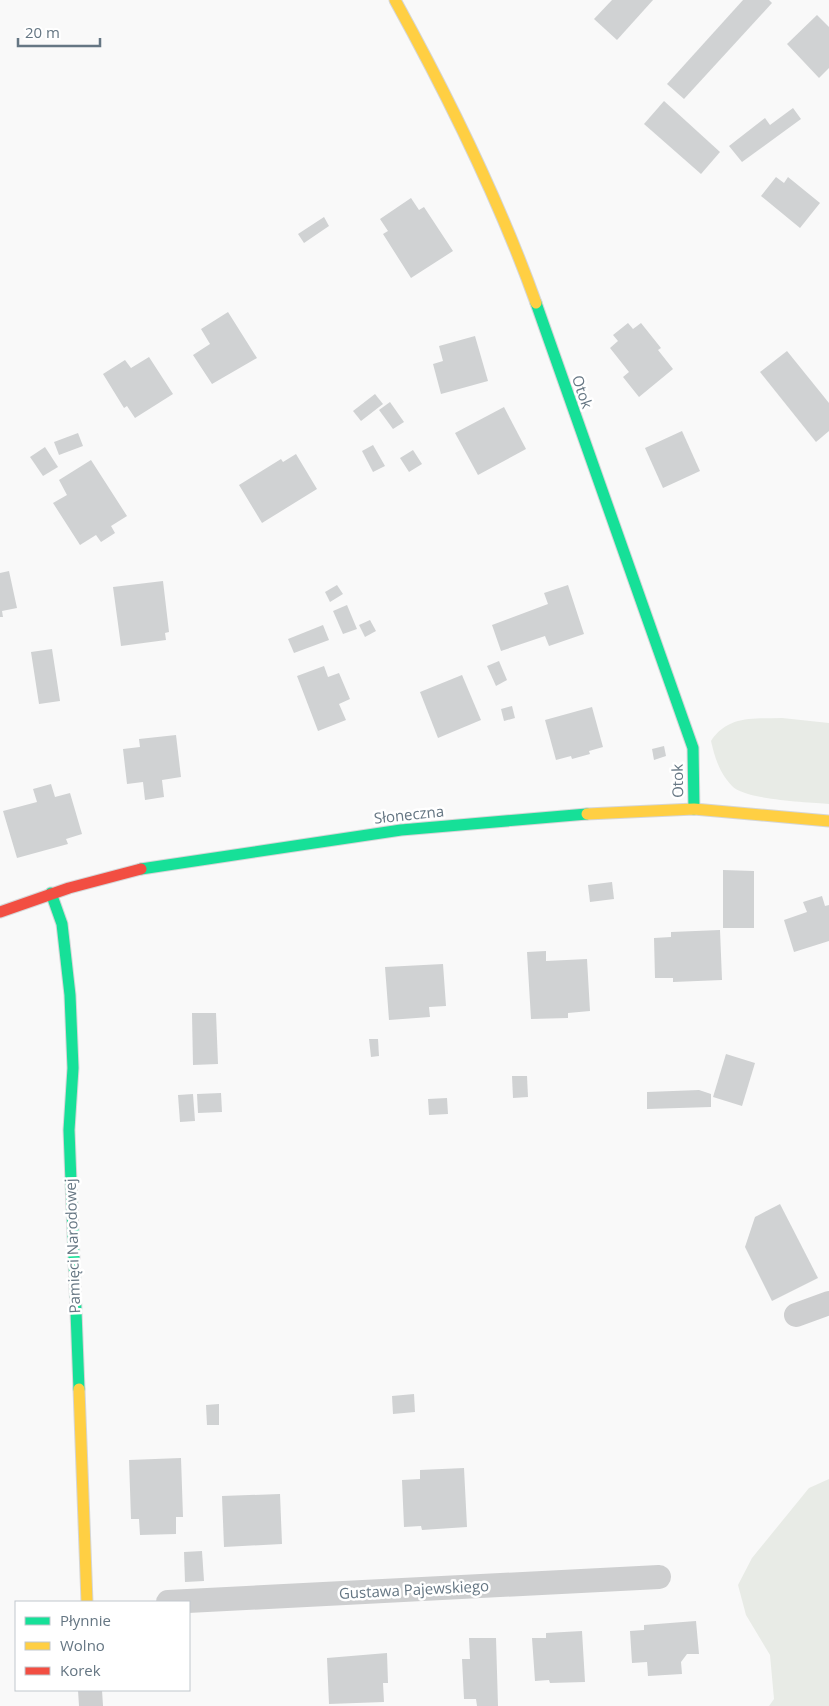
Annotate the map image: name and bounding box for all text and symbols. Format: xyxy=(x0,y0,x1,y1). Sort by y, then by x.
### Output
scale bar xyxy=(18,15,100,47)
text: 20 m xyxy=(25,22,60,42)
street label: Otok xyxy=(568,372,598,411)
street label: Otok xyxy=(667,764,687,798)
street label: Słoneczna xyxy=(373,800,445,828)
street label: Pamięci Narodowej xyxy=(60,1178,84,1314)
street label: Gustawa Pajewskiego xyxy=(338,1575,490,1603)
legend xyxy=(15,1601,190,1691)
text: Płynnie xyxy=(60,1610,111,1630)
text: Wolno xyxy=(60,1635,105,1655)
text: Korek xyxy=(60,1660,101,1680)

